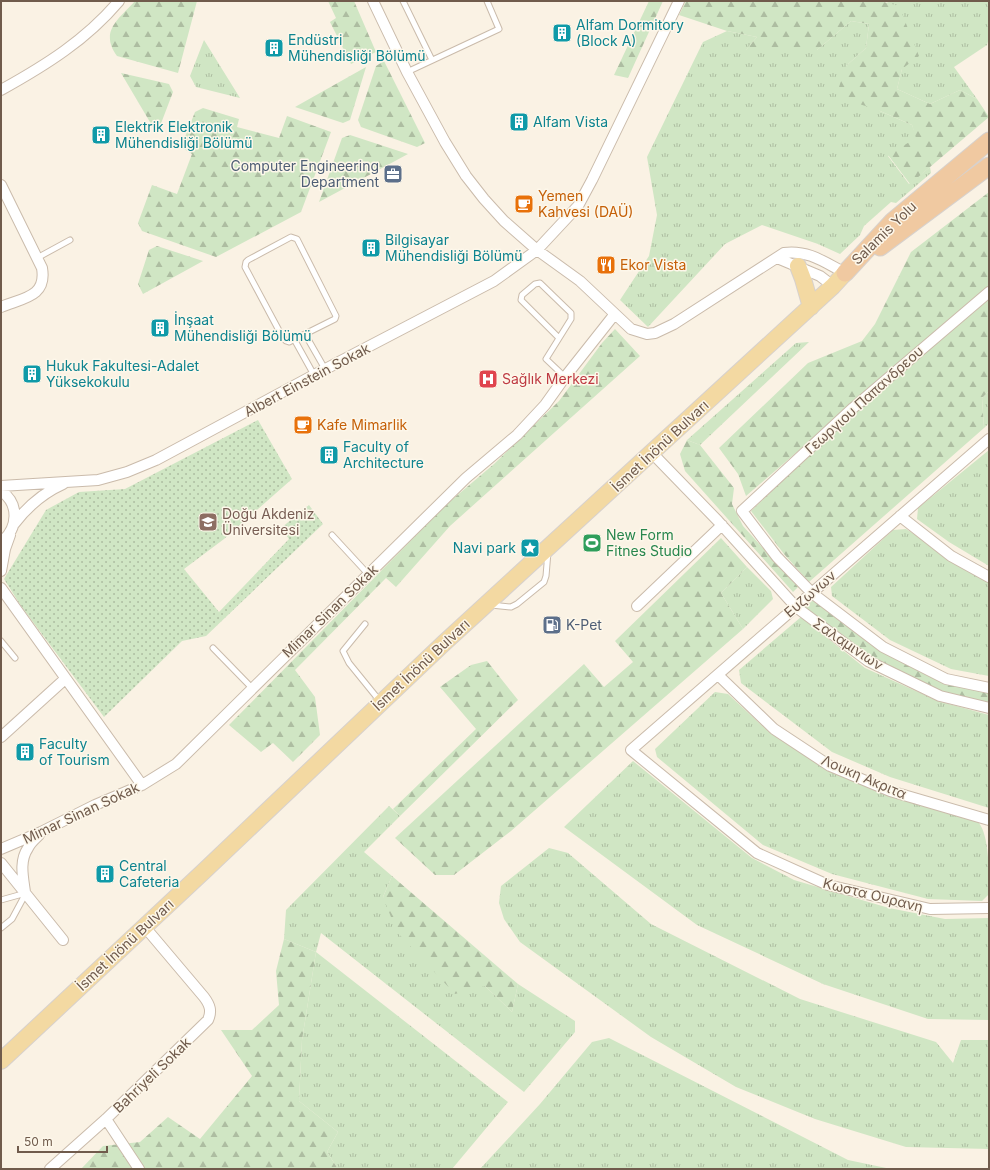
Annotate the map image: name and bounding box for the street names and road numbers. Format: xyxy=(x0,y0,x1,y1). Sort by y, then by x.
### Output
street label: Salamis Yolu xyxy=(848,197,920,268)
street label: Albert Einstein Sokak xyxy=(241,339,373,420)
street label: Γεωργιου Παπανδρεου xyxy=(801,342,926,457)
street label: İsmet İnönü Bulvarı xyxy=(608,396,712,495)
street label: Mimar Sinan Sokak xyxy=(278,560,381,661)
street label: Ευζωνων xyxy=(780,567,839,621)
street label: Σαλαμινιων xyxy=(810,614,887,673)
street label: İsmet İnönü Bulvarı xyxy=(369,615,473,714)
street label: Λουκη Ακριτα xyxy=(819,751,909,802)
street label: Mimar Sinan Sokak xyxy=(20,778,142,847)
street label: Κωστα Ουρανη xyxy=(821,874,925,915)
street label: İsmet İnönü Bulvarı xyxy=(73,895,177,994)
street label: Bahriyeli Sokak xyxy=(109,1033,194,1116)

